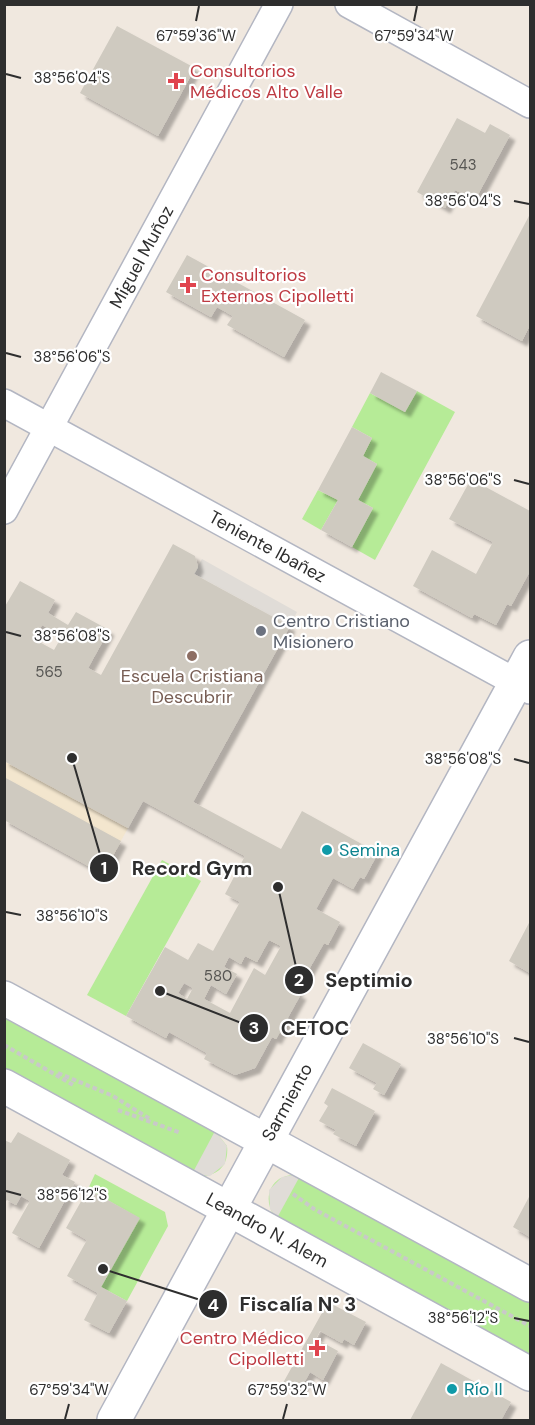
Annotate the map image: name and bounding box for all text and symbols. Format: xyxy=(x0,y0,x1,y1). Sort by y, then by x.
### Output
text: 67°59'36"W xyxy=(156,26,236,46)
text: 67°59'34"W xyxy=(374,26,454,46)
place label: Consultorios Médicos Alto Valle xyxy=(190,59,343,104)
text: 38°56'04"S xyxy=(34,68,111,88)
marker: Consultorios Médicos Alto Valle xyxy=(167,72,185,90)
house number: 543 xyxy=(449,155,477,175)
text: 38°56'04"S xyxy=(425,191,502,211)
street label: Miguel Muñoz xyxy=(104,201,179,313)
place label: Consultorios Externos Cipolletti xyxy=(201,263,354,308)
marker: Consultorios Externos Cipolletti xyxy=(179,276,197,294)
text: 38°56'06"S xyxy=(34,347,111,367)
text: 38°56'06"S xyxy=(425,470,502,490)
street label: Teniente Ibañez xyxy=(205,505,330,588)
place label: Centro Cristiano Misionero xyxy=(273,609,410,654)
marker: Centro Cristiano Misionero xyxy=(254,624,268,638)
text: 38°56'08"S xyxy=(34,626,111,646)
marker: Escuela Cristiana Descubrir xyxy=(185,649,199,663)
house number: 565 xyxy=(35,662,63,682)
place label: Escuela Cristiana Descubrir xyxy=(121,664,263,709)
text: 38°56'08"S xyxy=(425,749,502,769)
place label: Semina xyxy=(339,838,400,862)
marker: Semina xyxy=(320,843,334,857)
callout: Record Gym xyxy=(89,849,264,887)
text: Record Gym xyxy=(132,855,252,881)
text: 1 xyxy=(101,856,107,880)
text: 38°56'10"S xyxy=(36,906,108,926)
callout: Septimio xyxy=(284,961,425,999)
house number: 580 xyxy=(204,966,232,986)
text: Septimio xyxy=(325,967,413,993)
text: 2 xyxy=(294,968,304,992)
callout: CETOC xyxy=(239,1009,361,1047)
text: CETOC xyxy=(281,1015,349,1041)
text: 3 xyxy=(249,1016,259,1040)
text: 38°56'10"S xyxy=(427,1029,499,1049)
street label: Sarmiento xyxy=(256,1059,318,1145)
text: 38°56'12"S xyxy=(37,1185,108,1205)
street label: Leandro N. Alem xyxy=(202,1187,332,1273)
callout: Fiscalía N° 3 xyxy=(198,1285,369,1323)
text: Fiscalía N° 3 xyxy=(240,1291,356,1317)
text: 4 xyxy=(207,1293,219,1317)
text: 38°56'12"S xyxy=(428,1308,499,1328)
place label: Centro Médico Cipolletti xyxy=(180,1326,304,1371)
marker: Centro Médico Cipolletti xyxy=(308,1339,326,1357)
place label: Río II xyxy=(464,1377,503,1401)
text: 67°59'34"W xyxy=(29,1380,109,1400)
text: 67°59'32"W xyxy=(247,1380,327,1400)
marker: Río II xyxy=(445,1382,459,1396)

